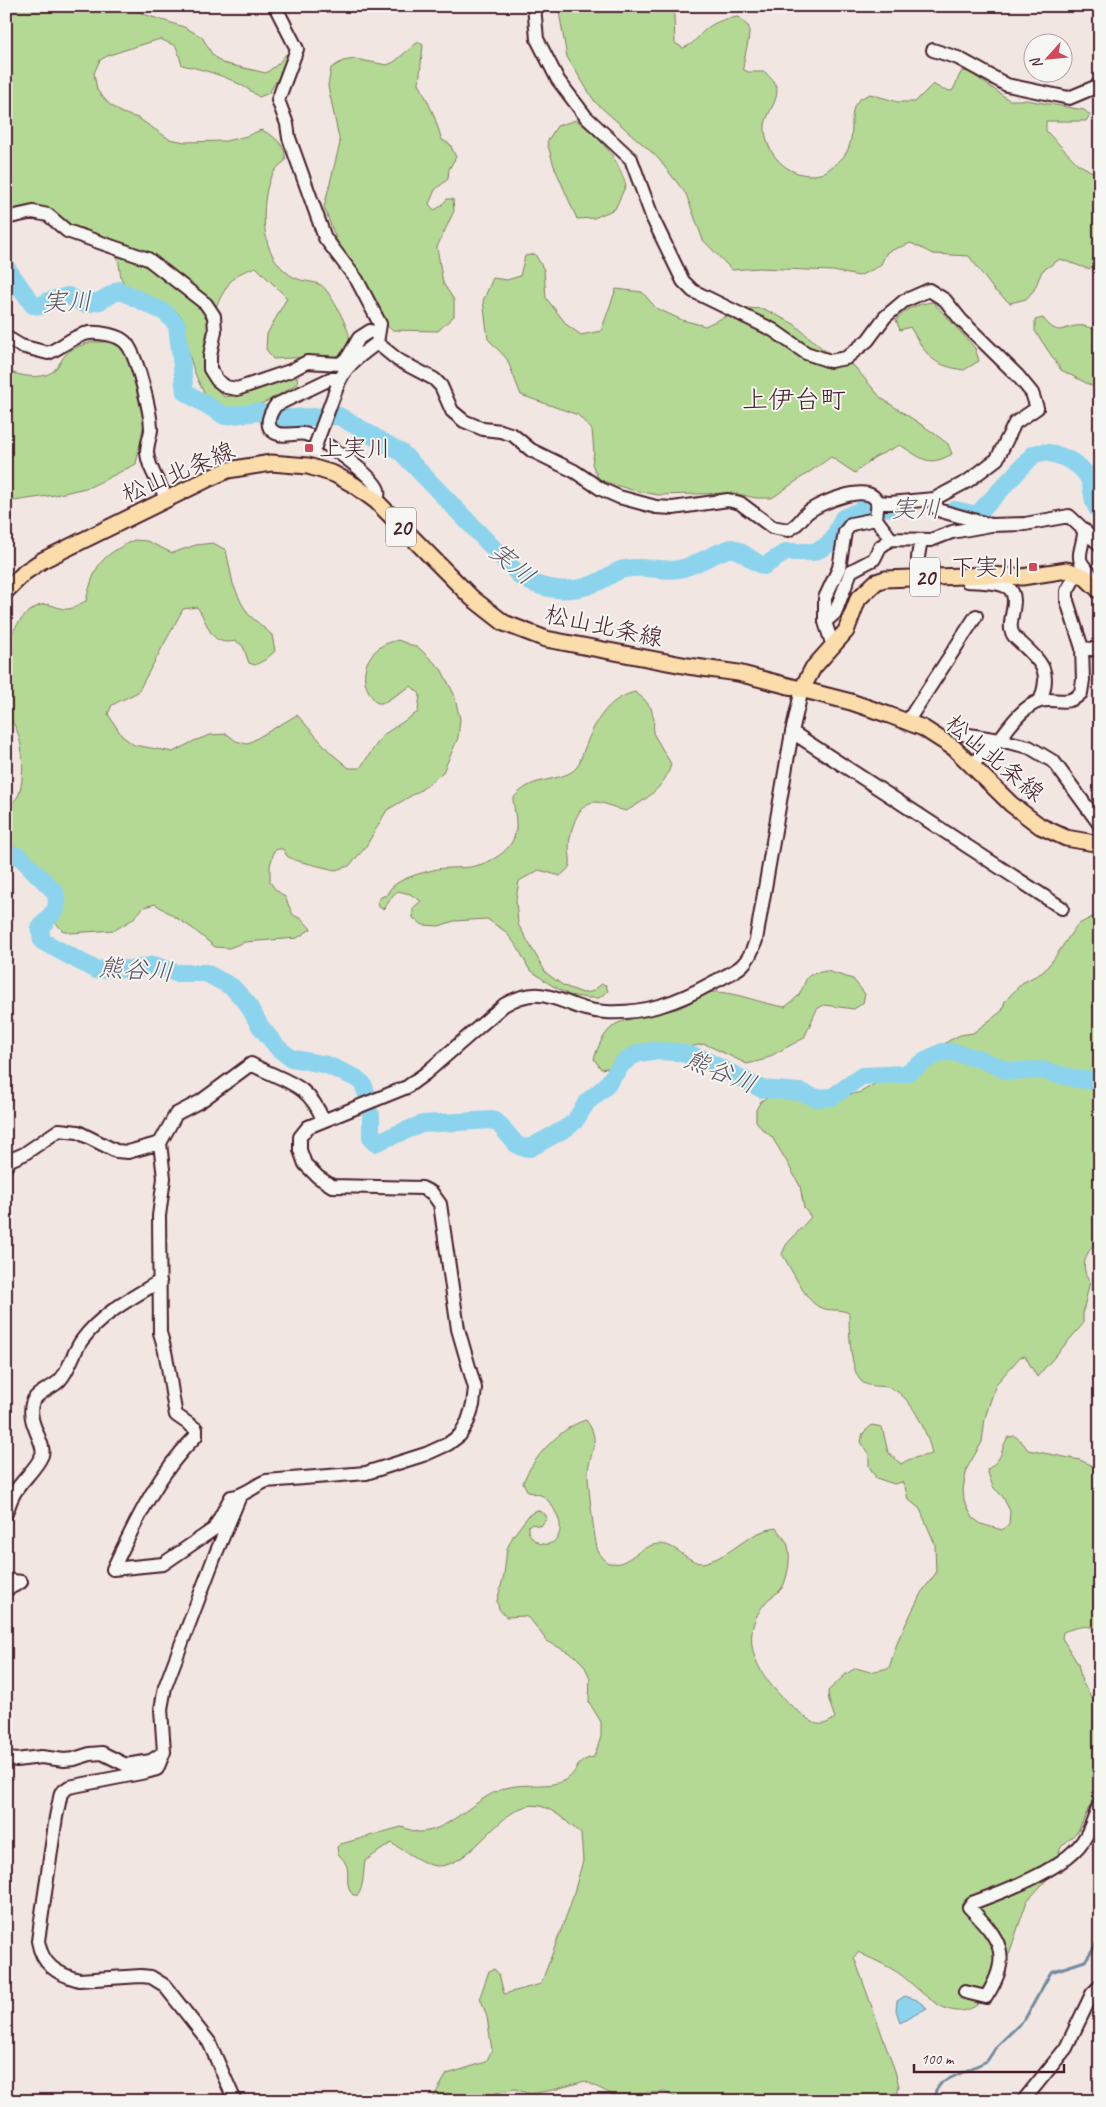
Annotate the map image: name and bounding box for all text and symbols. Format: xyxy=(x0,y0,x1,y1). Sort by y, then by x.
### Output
north arrow xyxy=(1024,32,1074,82)
text: N xyxy=(1026,54,1046,71)
water label: 実川 xyxy=(41,285,93,319)
district label: 上伊台町 xyxy=(742,383,846,416)
place label: 上実川 xyxy=(319,433,391,463)
street label: 松山北条線 xyxy=(117,435,239,509)
marker: 上実川 xyxy=(303,442,315,454)
water label: 実川 xyxy=(891,493,941,525)
road number: 20 xyxy=(386,508,416,546)
water label: 実川 xyxy=(483,535,542,592)
place label: 下実川 xyxy=(951,552,1023,582)
road number: 20 xyxy=(910,558,940,596)
marker: 下実川 xyxy=(1027,561,1039,573)
street label: 松山北条線 xyxy=(542,599,666,653)
street label: 松山北条線 xyxy=(939,708,1051,808)
water label: 熊谷川 xyxy=(97,951,174,989)
water label: 熊谷川 xyxy=(680,1043,761,1101)
scale bar xyxy=(914,2042,1064,2074)
text: 100 m xyxy=(921,2050,955,2069)

